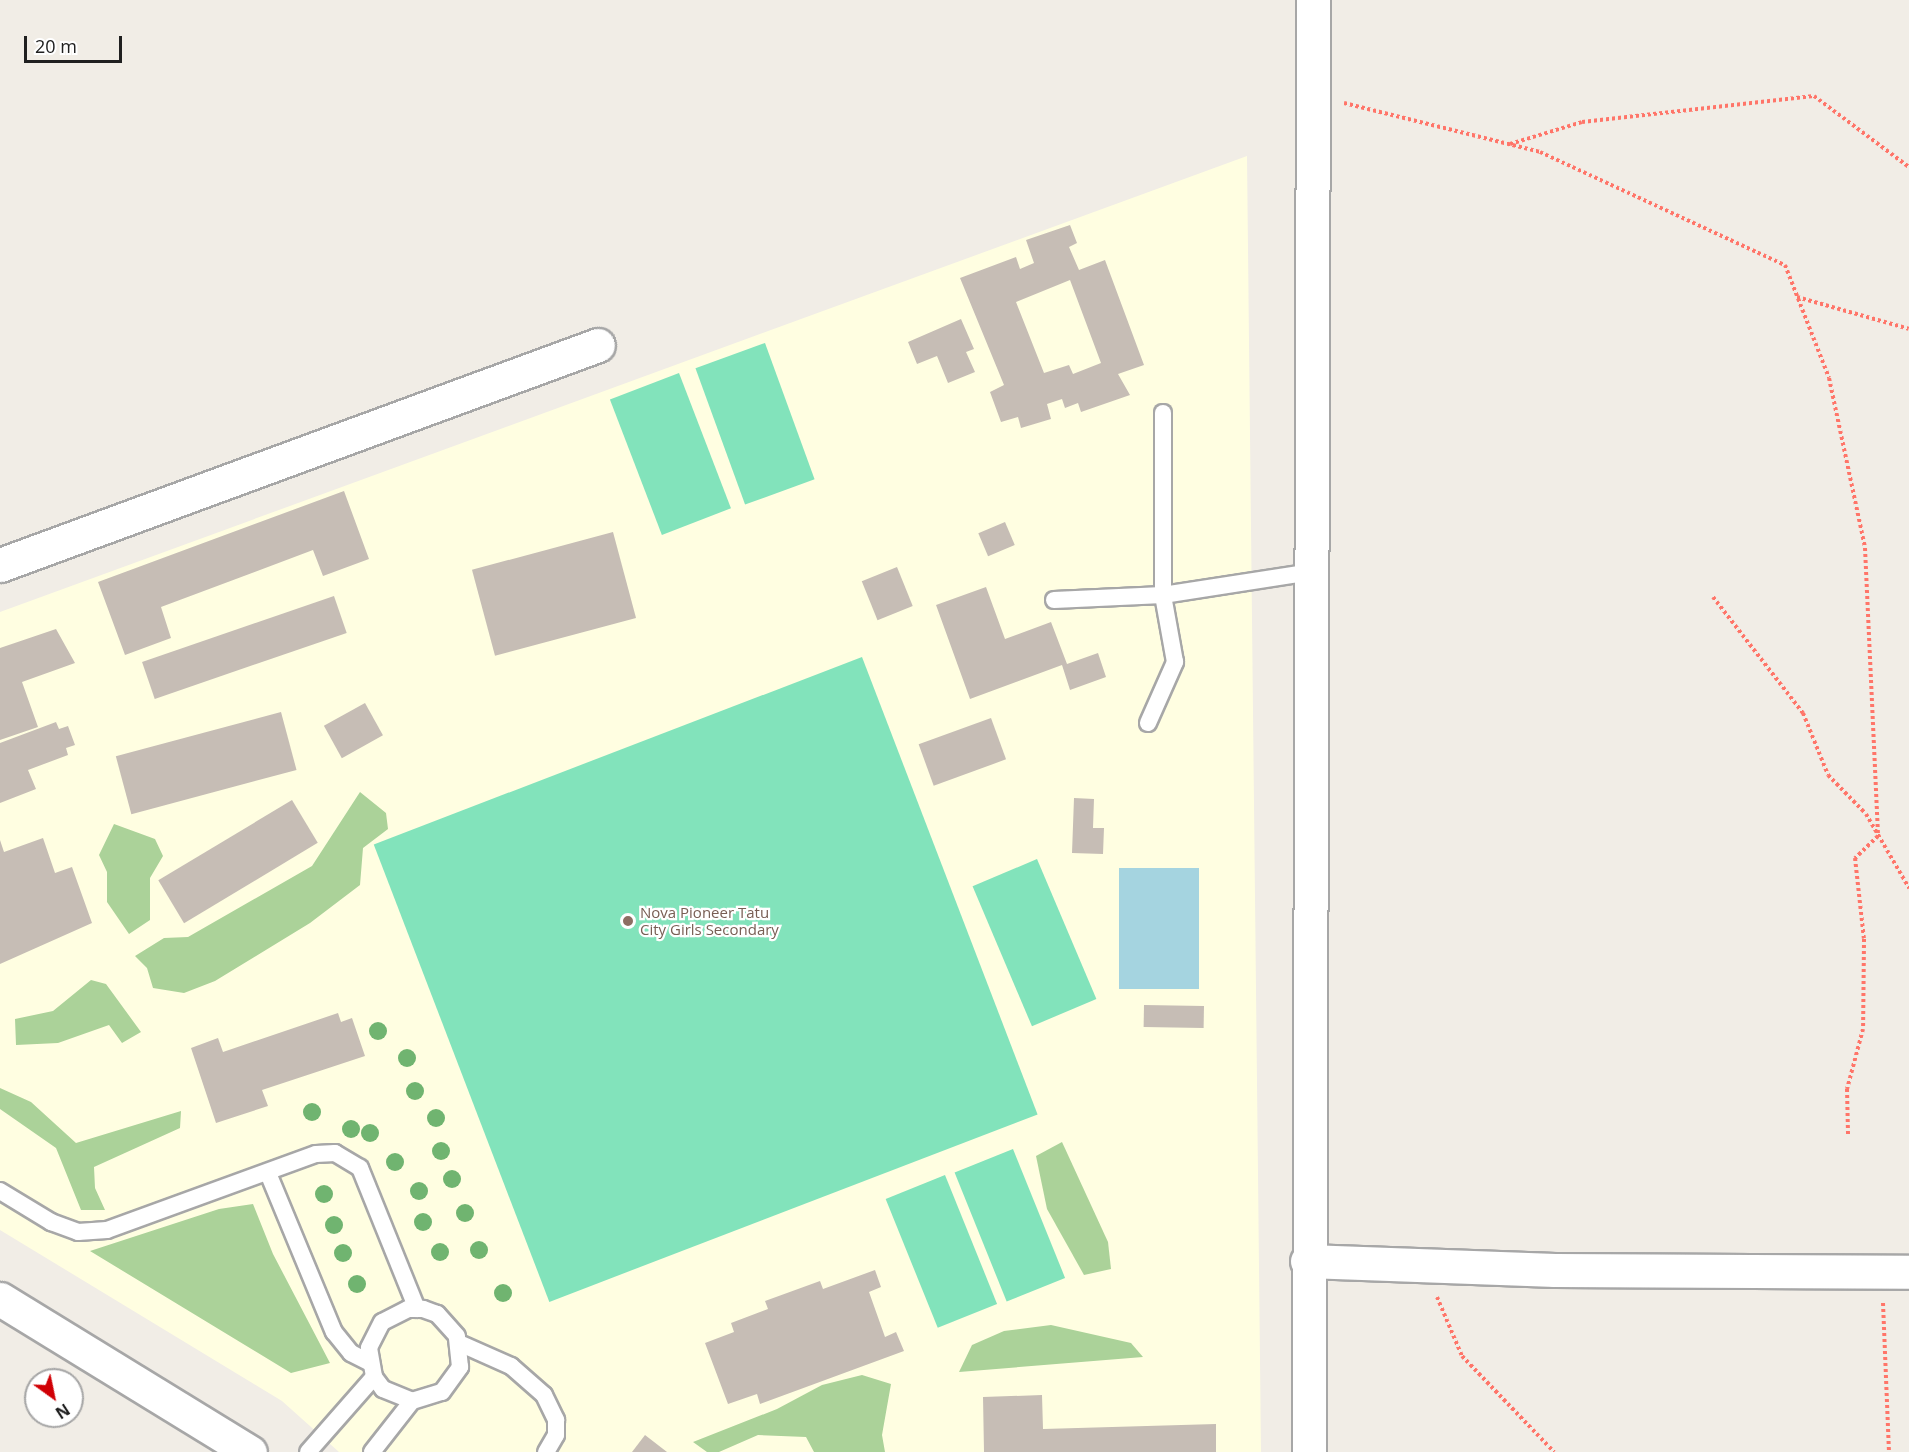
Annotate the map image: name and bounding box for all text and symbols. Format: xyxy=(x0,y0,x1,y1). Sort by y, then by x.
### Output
scale bar xyxy=(27,24,124,62)
text: 20 m xyxy=(35,34,77,58)
place label: Nova Pioneer Tatu City Girls Secondary xyxy=(640,903,779,938)
marker: Nova Pioneer Tatu City Girls Secondary xyxy=(621,914,635,928)
north arrow xyxy=(24,1368,84,1428)
text: N xyxy=(51,1399,74,1424)

